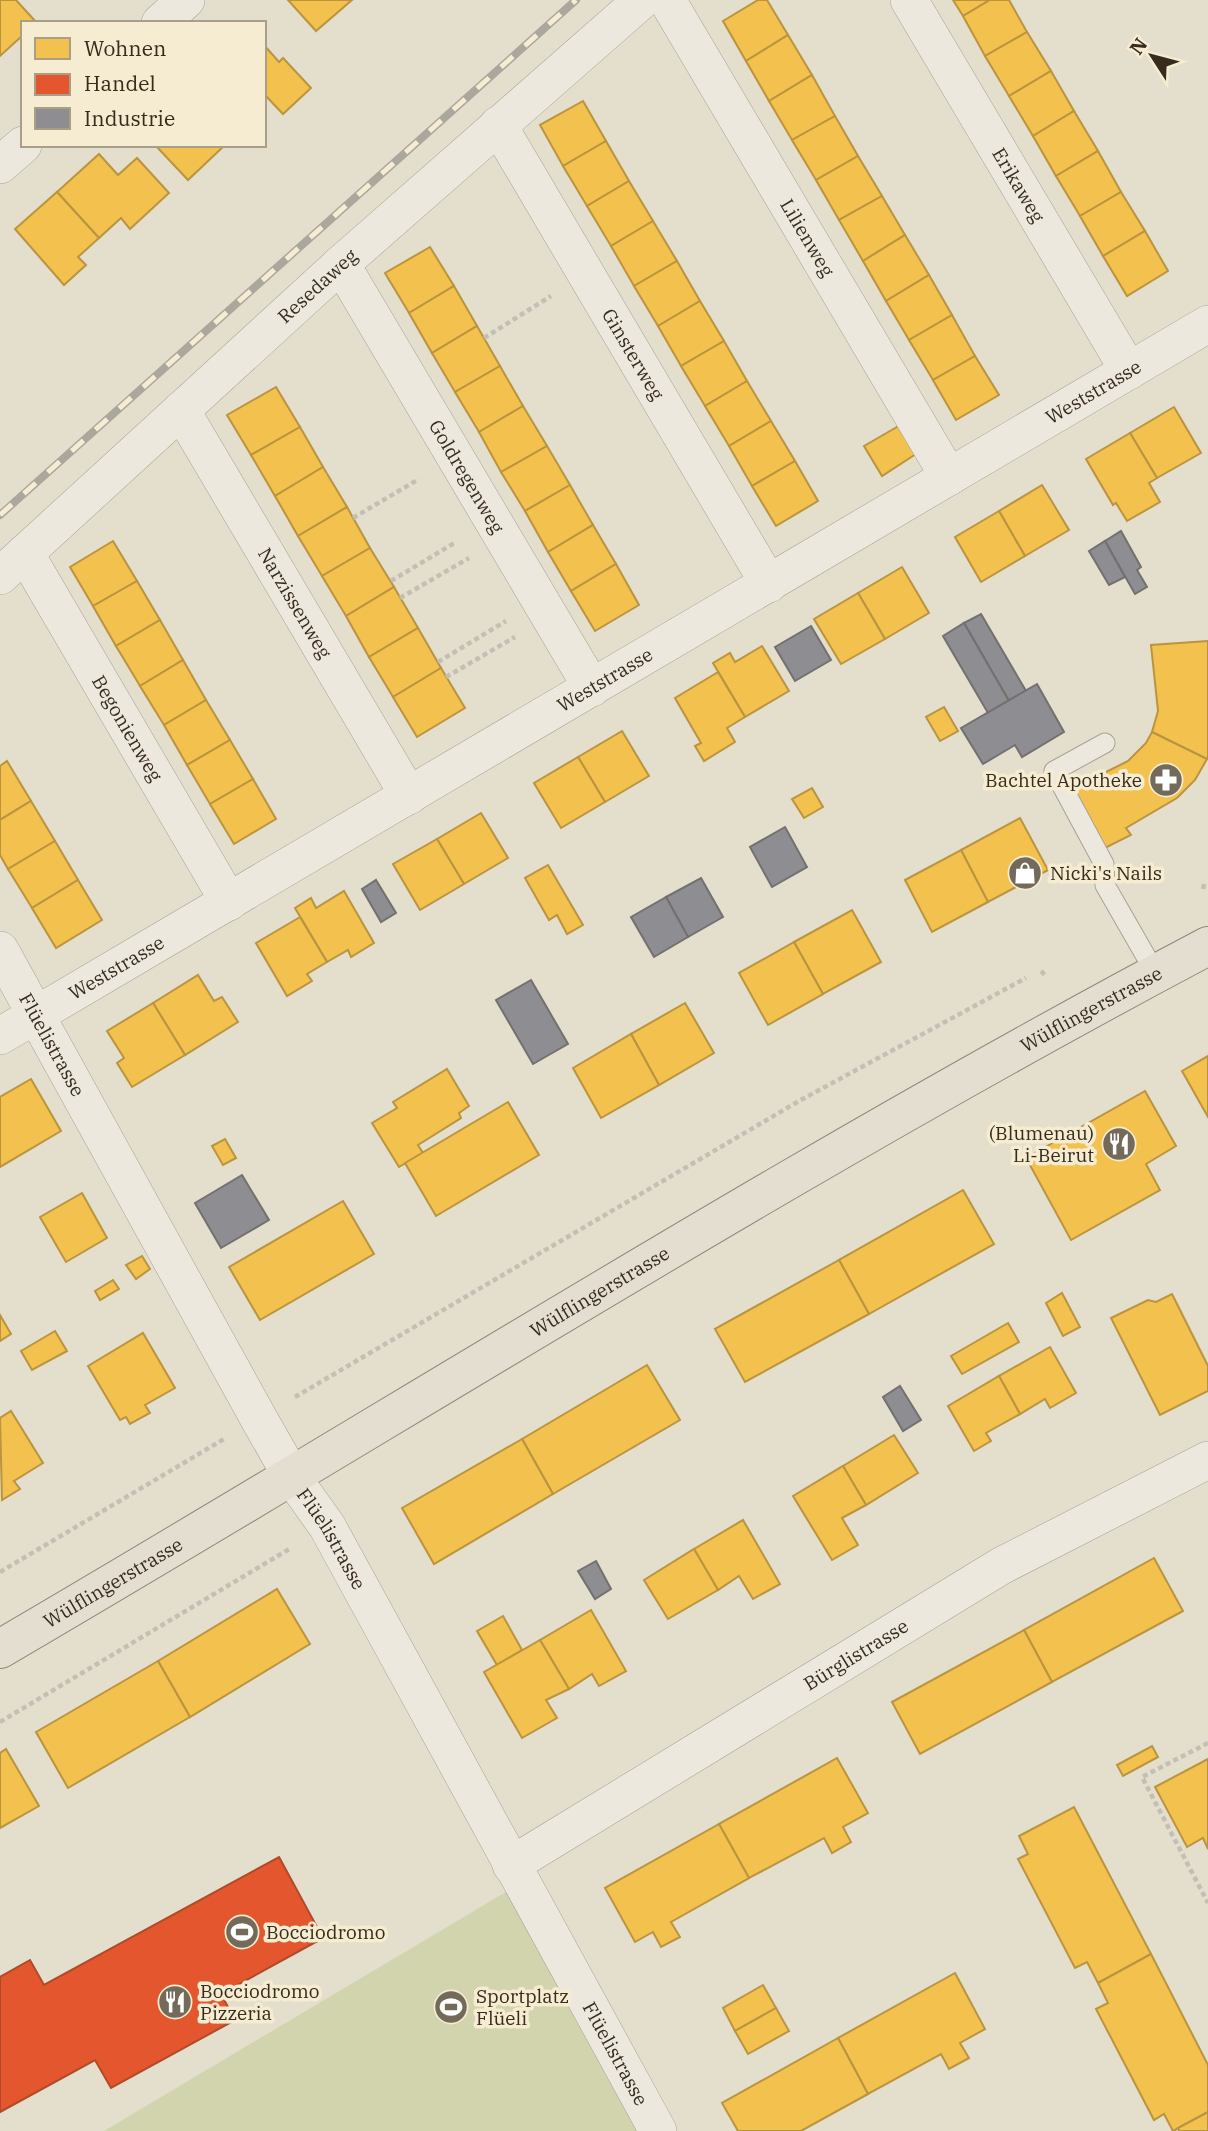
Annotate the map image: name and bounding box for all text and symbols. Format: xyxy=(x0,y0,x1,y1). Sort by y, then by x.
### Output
legend xyxy=(21,21,266,147)
north arrow xyxy=(1117,21,1187,91)
text: N xyxy=(1124,33,1152,59)
text: Wohnen xyxy=(84,34,166,62)
text: Handel xyxy=(84,69,156,97)
text: Industrie xyxy=(84,104,175,132)
street label: Erikaweg xyxy=(987,143,1051,227)
street label: Lilienweg xyxy=(775,194,840,281)
street label: Resedaweg xyxy=(273,243,363,328)
street label: Ginsterweg xyxy=(597,304,670,405)
street label: Weststrasse xyxy=(1041,354,1145,429)
street label: Goldregenweg xyxy=(424,415,510,538)
street label: Narzissenweg xyxy=(253,543,337,663)
street label: Weststrasse xyxy=(553,642,657,717)
street label: Begonienweg xyxy=(87,671,168,786)
pharmacy icon: Bachtel Apotheke xyxy=(1147,761,1185,799)
place label: Bachtel Apotheke xyxy=(985,768,1142,792)
shop icon: Nicki's Nails xyxy=(1006,854,1044,892)
place label: Nicki's Nails xyxy=(1050,861,1162,885)
street label: Weststrasse xyxy=(64,930,168,1005)
street label: Wülflingerstrasse xyxy=(1016,961,1166,1057)
street label: Flüelistrasse xyxy=(14,989,90,1100)
place label: (Blumenau) Li-Beirut xyxy=(989,1121,1094,1167)
restaurant icon: (Blumenau) Li-Beirut xyxy=(1100,1125,1138,1163)
street label: Wülflingerstrasse xyxy=(525,1241,673,1342)
street label: Flüelistrasse xyxy=(292,1483,371,1594)
street label: Wülflingerstrasse xyxy=(39,1532,187,1633)
street label: Bürglistrasse xyxy=(799,1614,913,1696)
sports icon: Bocciodromo xyxy=(223,1913,261,1951)
place label: Bocciodromo xyxy=(266,1920,385,1944)
place label: Bocciodromo Pizzeria xyxy=(200,1979,319,2025)
restaurant icon: Bocciodromo Pizzeria xyxy=(156,1983,194,2021)
place label: Sportplatz Flüeli xyxy=(476,1984,569,2030)
sports icon: Sportplatz Flüeli xyxy=(432,1988,470,2026)
street label: Flüelistrasse xyxy=(578,1997,654,2110)

